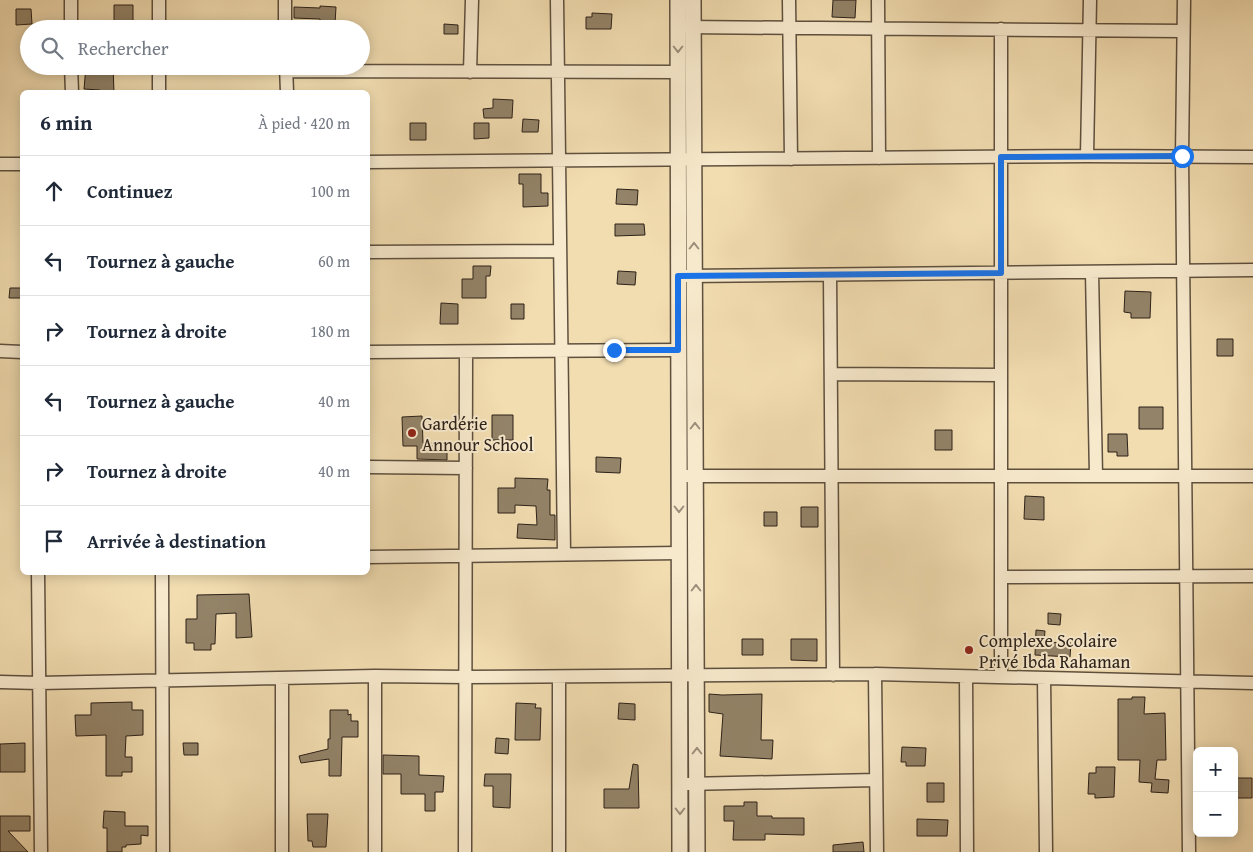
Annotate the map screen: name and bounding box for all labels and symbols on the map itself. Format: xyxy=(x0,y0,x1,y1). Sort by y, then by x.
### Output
one-way arrow xyxy=(673,45,683,53)
route start xyxy=(1171,145,1194,168)
one-way arrow xyxy=(689,242,699,250)
route end xyxy=(603,339,626,362)
place label: Gardérie Annour School xyxy=(422,410,533,458)
one-way arrow xyxy=(690,422,700,430)
marker: Gardérie Annour School xyxy=(406,427,418,439)
one-way arrow xyxy=(674,505,684,513)
one-way arrow xyxy=(691,584,701,592)
place label: Complexe Scolaire Privé Ibda Rahaman xyxy=(979,627,1130,675)
marker: Complexe Scolaire Privé Ibda Rahaman xyxy=(963,644,975,656)
one-way arrow xyxy=(692,747,702,754)
one-way arrow xyxy=(675,808,685,815)

